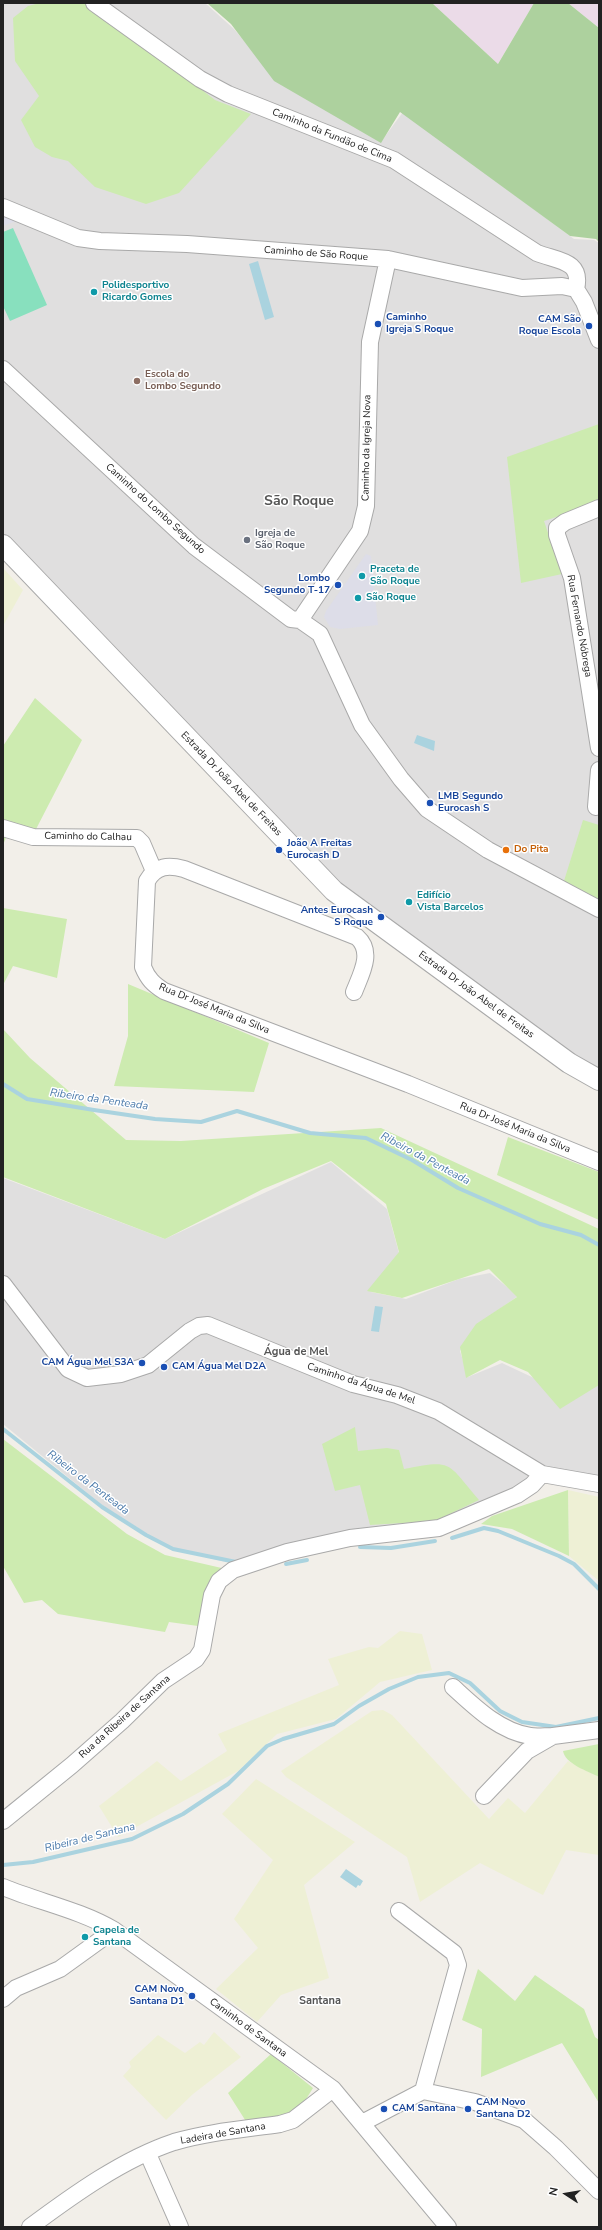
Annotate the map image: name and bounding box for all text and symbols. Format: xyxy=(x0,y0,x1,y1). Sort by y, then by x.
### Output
street label: Caminho da Fundão de Cima xyxy=(270,106,394,166)
street label: Caminho de São Roque xyxy=(263,244,369,264)
place label: Polidesportivo Ricardo Gomes xyxy=(102,280,172,304)
marker: Polidesportivo Ricardo Gomes xyxy=(89,287,99,297)
place label: Caminho Igreja S Roque xyxy=(386,312,454,336)
place label: CAM São Roque Escola xyxy=(519,314,581,338)
marker: Caminho Igreja S Roque xyxy=(373,319,383,329)
marker: CAM São Roque Escola xyxy=(584,321,594,331)
place label: Escola do Lombo Segundo xyxy=(145,369,221,392)
marker: Escola do Lombo Segundo xyxy=(132,376,142,386)
street label: Caminho da Igreja Nova xyxy=(360,395,374,501)
street label: Caminho do Lombo Segundo xyxy=(103,461,207,557)
district label: São Roque xyxy=(264,494,334,510)
place label: Igreja de São Roque xyxy=(255,528,305,552)
marker: Igreja de São Roque xyxy=(242,535,252,545)
place label: Praceta de São Roque xyxy=(370,564,420,588)
marker: Praceta de São Roque xyxy=(357,571,367,581)
place label: Lombo Segundo T-17 xyxy=(264,573,330,596)
street label: Rua Fernando Nóbrega xyxy=(564,574,594,678)
marker: Lombo Segundo T-17 xyxy=(333,580,343,590)
place label: São Roque xyxy=(366,592,416,604)
marker: São Roque xyxy=(353,593,363,603)
street label: Estrada Dr João Abel de Freitas xyxy=(178,729,284,839)
place label: LMB Segundo Eurocash S xyxy=(438,791,503,814)
marker: LMB Segundo Eurocash S xyxy=(425,798,435,808)
street label: Caminho do Calhau xyxy=(44,830,132,844)
place label: João A Freitas Eurocash D xyxy=(287,838,352,862)
place label: Do Pita xyxy=(514,844,548,856)
marker: João A Freitas Eurocash D xyxy=(274,845,284,855)
marker: Do Pita xyxy=(501,845,511,855)
place label: Edifício Vista Barcelos xyxy=(417,890,484,914)
marker: Edifício Vista Barcelos xyxy=(404,897,414,907)
place label: Antes Eurocash S Roque xyxy=(301,905,373,928)
marker: Antes Eurocash S Roque xyxy=(376,912,386,922)
street label: Estrada Dr João Abel de Freitas xyxy=(416,949,536,1041)
street label: Rua Dr José Maria da Silva xyxy=(157,981,271,1037)
water label: Ribeiro da Penteada xyxy=(49,1087,149,1113)
street label: Rua Dr José Maria da Silva xyxy=(458,1100,572,1156)
water label: Ribeiro da Penteada xyxy=(378,1130,472,1188)
district label: Água de Mel xyxy=(264,1345,328,1359)
place label: CAM Água Mel S3A xyxy=(41,1357,134,1369)
marker: CAM Água Mel S3A xyxy=(137,1358,147,1368)
place label: CAM Água Mel D2A xyxy=(172,1361,266,1373)
street label: Caminho da Água de Mel xyxy=(305,1361,417,1407)
marker: CAM Água Mel D2A xyxy=(159,1362,169,1372)
water label: Ribeiro da Penteada xyxy=(44,1448,132,1518)
street label: Rua da Ribeira de Santana xyxy=(77,1673,173,1761)
water label: Ribeira de Santana xyxy=(43,1820,137,1856)
place label: Capela de Santana xyxy=(93,1925,139,1948)
marker: Capela de Santana xyxy=(80,1932,90,1942)
place label: CAM Novo Santana D1 xyxy=(129,1984,184,2008)
marker: CAM Novo Santana D1 xyxy=(187,1991,197,2001)
district label: Santana xyxy=(299,1994,341,2008)
street label: Caminho de Santana xyxy=(207,1996,289,2060)
place label: CAM Novo Santana D2 xyxy=(476,2097,531,2120)
place label: CAM Santana xyxy=(392,2103,456,2115)
marker: CAM Santana xyxy=(379,2104,389,2114)
marker: CAM Novo Santana D2 xyxy=(463,2104,473,2114)
street label: Ladeira de Santana xyxy=(179,2121,267,2147)
north arrow xyxy=(546,2174,586,2214)
text: N xyxy=(546,2186,562,2197)

